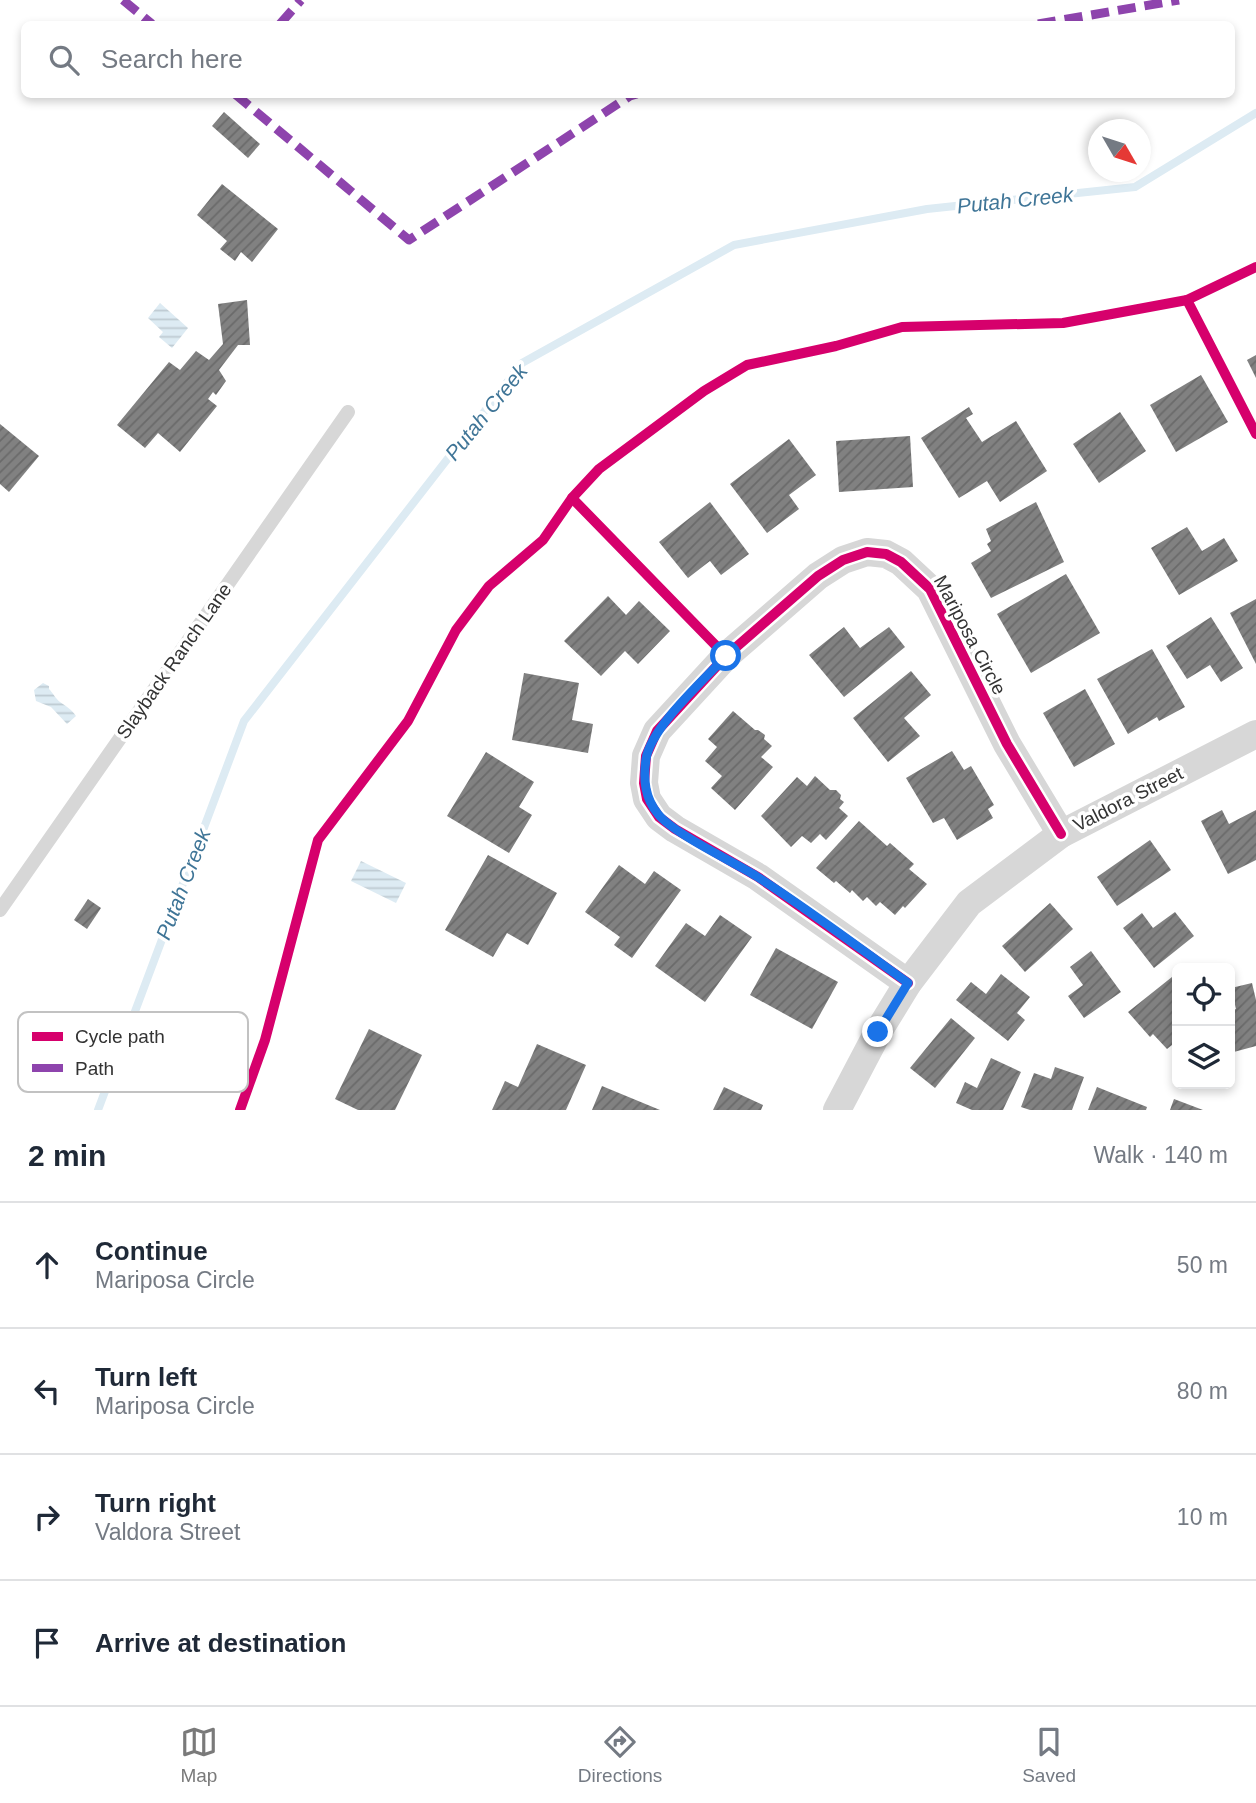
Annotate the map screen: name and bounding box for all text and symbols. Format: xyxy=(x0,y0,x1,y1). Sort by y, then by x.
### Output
search box xyxy=(21,21,1235,98)
icon: search xyxy=(45,41,83,79)
text: Search here xyxy=(101,44,243,74)
north arrow xyxy=(1088,119,1151,182)
water label: Putah Creek xyxy=(956,182,1076,218)
water label: Putah Creek xyxy=(440,358,533,465)
street label: Mariposa Circle xyxy=(930,572,1010,698)
street label: Slayback Ranch Lane xyxy=(112,579,236,743)
route start xyxy=(710,640,741,671)
street label: Valdora Street xyxy=(1070,762,1187,836)
water label: Putah Creek xyxy=(151,824,215,943)
map controls xyxy=(1172,963,1235,1089)
button: locate xyxy=(1172,963,1235,1026)
legend xyxy=(18,1012,248,1092)
route end xyxy=(862,1016,893,1047)
text: Cycle path xyxy=(75,1026,165,1047)
button: layers xyxy=(1172,1026,1235,1089)
text: Path xyxy=(75,1058,114,1079)
text: 2 min xyxy=(28,1139,106,1172)
text: Walk · 140 m xyxy=(1093,1142,1228,1168)
text: Continue xyxy=(95,1236,208,1266)
icon: ahead xyxy=(28,1246,66,1284)
text: 50 m xyxy=(1177,1252,1228,1278)
text: Mariposa Circle xyxy=(95,1267,255,1293)
text: Turn left xyxy=(95,1362,197,1392)
icon: left xyxy=(28,1372,66,1410)
text: 80 m xyxy=(1177,1378,1228,1404)
text: Mariposa Circle xyxy=(95,1393,255,1419)
text: Turn right xyxy=(95,1488,216,1518)
icon: right xyxy=(28,1498,66,1536)
text: 10 m xyxy=(1177,1504,1228,1530)
text: Valdora Street xyxy=(95,1519,240,1545)
icon: arrive xyxy=(28,1624,66,1662)
text: Arrive at destination xyxy=(95,1628,346,1658)
tab: Map xyxy=(180,1723,218,1787)
tab: Directions xyxy=(578,1723,662,1787)
tab: Saved xyxy=(1022,1723,1076,1787)

